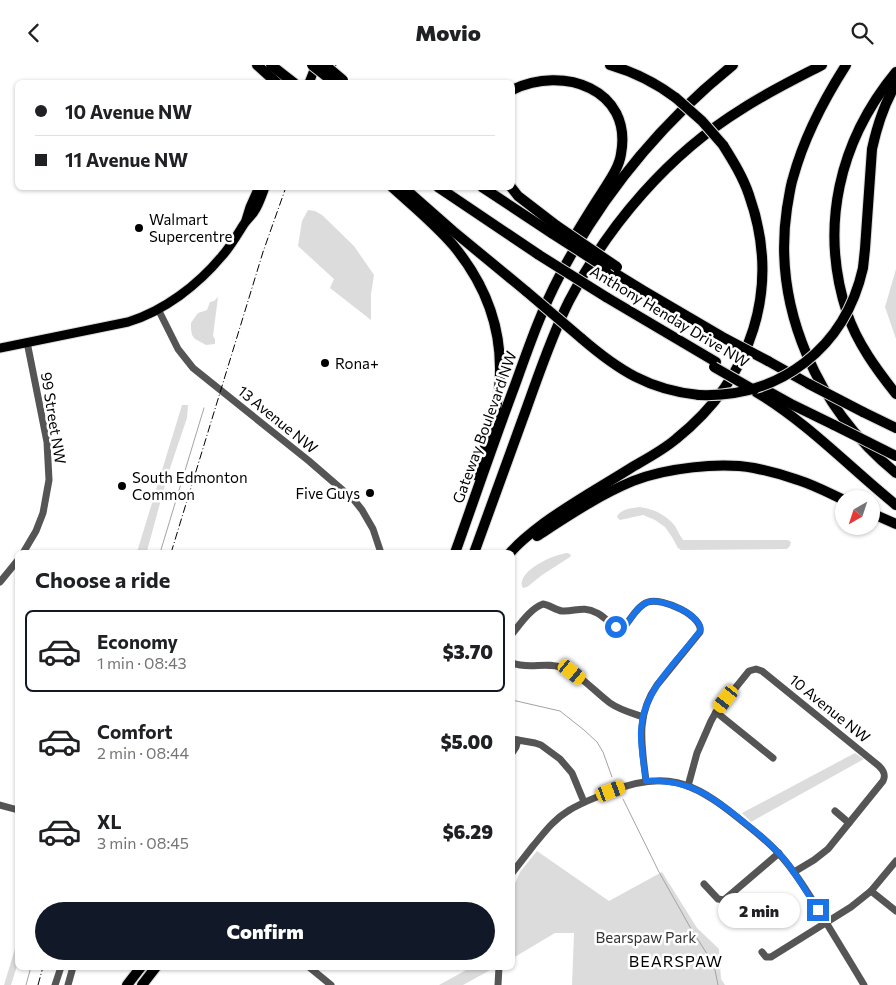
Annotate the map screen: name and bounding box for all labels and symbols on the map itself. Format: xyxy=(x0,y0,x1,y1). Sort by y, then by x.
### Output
place label: Walmart Supercentre xyxy=(149,210,233,245)
marker: Walmart Supercentre xyxy=(133,222,145,234)
street label: Anthony Henday Drive NW xyxy=(587,261,753,371)
street label: Gateway Boulevard NW xyxy=(448,348,520,506)
place label: Rona+ xyxy=(335,354,379,372)
marker: Rona+ xyxy=(319,357,331,369)
street label: 99 Street NW xyxy=(38,371,70,465)
street label: 13 Avenue NW xyxy=(235,381,321,457)
place label: South Edmonton Common xyxy=(132,468,248,503)
marker: South Edmonton Common xyxy=(116,480,128,492)
place label: Five Guys xyxy=(295,484,360,502)
marker: Five Guys xyxy=(364,487,376,499)
north arrow xyxy=(835,490,880,535)
route start xyxy=(605,616,627,638)
car xyxy=(555,657,588,687)
street label: 10 Avenue NW xyxy=(786,670,874,746)
car xyxy=(710,683,741,715)
car xyxy=(594,779,627,803)
callout: 2 min xyxy=(718,893,800,927)
route end xyxy=(807,899,829,921)
park label: Bearspaw Park xyxy=(596,928,696,946)
district label: BEARSPAW xyxy=(629,951,723,970)

